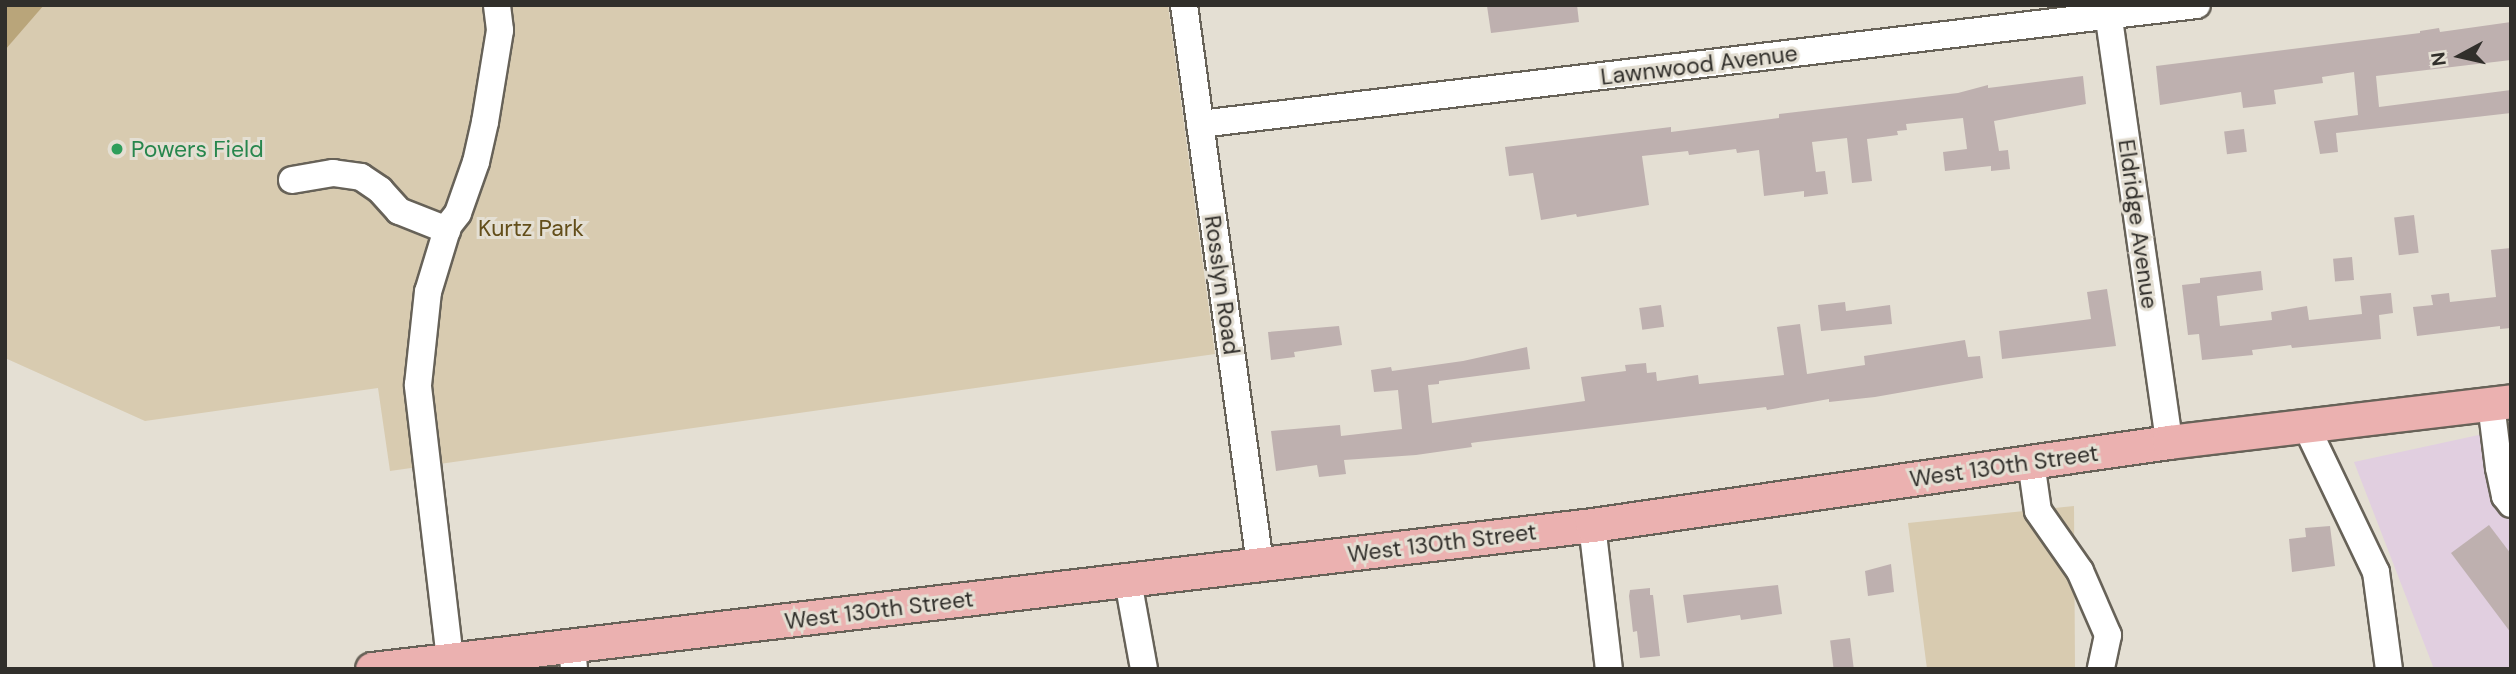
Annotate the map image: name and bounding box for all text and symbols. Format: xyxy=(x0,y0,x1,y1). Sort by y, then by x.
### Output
north arrow xyxy=(2425,21,2495,91)
street label: Lawnwood Avenue xyxy=(1599,39,1799,91)
text: N xyxy=(2425,50,2452,68)
place label: Powers Field xyxy=(131,135,264,163)
street label: Eldridge Avenue xyxy=(2112,138,2164,310)
marker: Powers Field xyxy=(109,141,125,157)
park label: Kurtz Park xyxy=(478,214,584,242)
street label: Rosslyn Road xyxy=(1199,214,1245,356)
street label: West 130th Street xyxy=(1908,439,2100,493)
street label: West 130th Street xyxy=(1346,518,1538,568)
street label: West 130th Street xyxy=(783,585,975,635)

